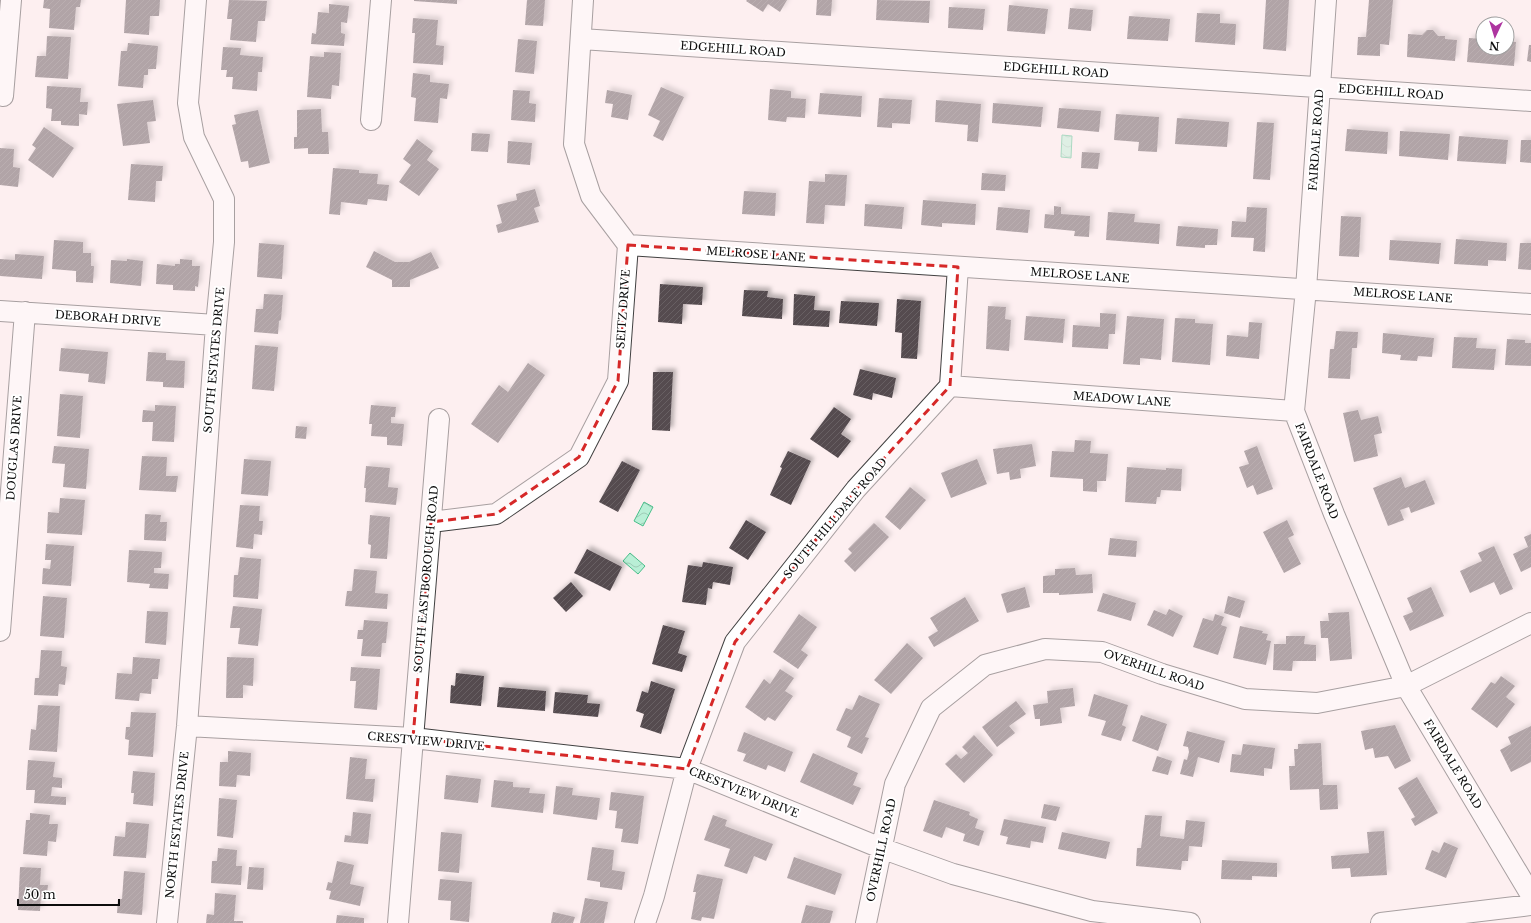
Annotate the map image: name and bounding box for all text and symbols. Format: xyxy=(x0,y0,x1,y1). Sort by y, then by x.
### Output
north arrow xyxy=(1475,16,1515,56)
street label: EDGEHILL ROAD xyxy=(680,38,786,60)
text: N xyxy=(1488,39,1500,53)
street label: EDGEHILL ROAD xyxy=(1003,59,1109,81)
street label: EDGEHILL ROAD xyxy=(1338,81,1444,103)
street label: FAIRDALE ROAD xyxy=(1305,88,1327,191)
street label: MELROSE LANE xyxy=(706,244,806,264)
street label: MELROSE LANE xyxy=(1030,265,1130,285)
street label: SEITZ DRIVE xyxy=(613,269,633,349)
street label: MELROSE LANE xyxy=(1353,285,1453,305)
street label: SOUTH ESTATES DRIVE xyxy=(201,287,227,433)
street label: DEBORAH DRIVE xyxy=(55,307,161,329)
street label: MEADOW LANE xyxy=(1072,389,1172,409)
street label: DOUGLAS DRIVE xyxy=(3,395,25,501)
street label: FAIRDALE ROAD xyxy=(1292,421,1342,521)
street label: SOUTH HILLDALE ROAD xyxy=(780,454,890,581)
street label: SOUTH EASTBOROUGH ROAD xyxy=(411,485,441,673)
street label: OVERHILL ROAD xyxy=(1102,646,1206,694)
street label: FAIRDALE ROAD xyxy=(1421,717,1485,812)
street label: CRESTVIEW DRIVE xyxy=(367,729,485,753)
street label: NORTH ESTATES DRIVE xyxy=(162,751,192,899)
street label: CRESTVIEW DRIVE xyxy=(687,763,801,821)
street label: OVERHILL ROAD xyxy=(863,797,899,903)
scale bar xyxy=(18,881,119,907)
text: 50 m xyxy=(24,887,56,902)

